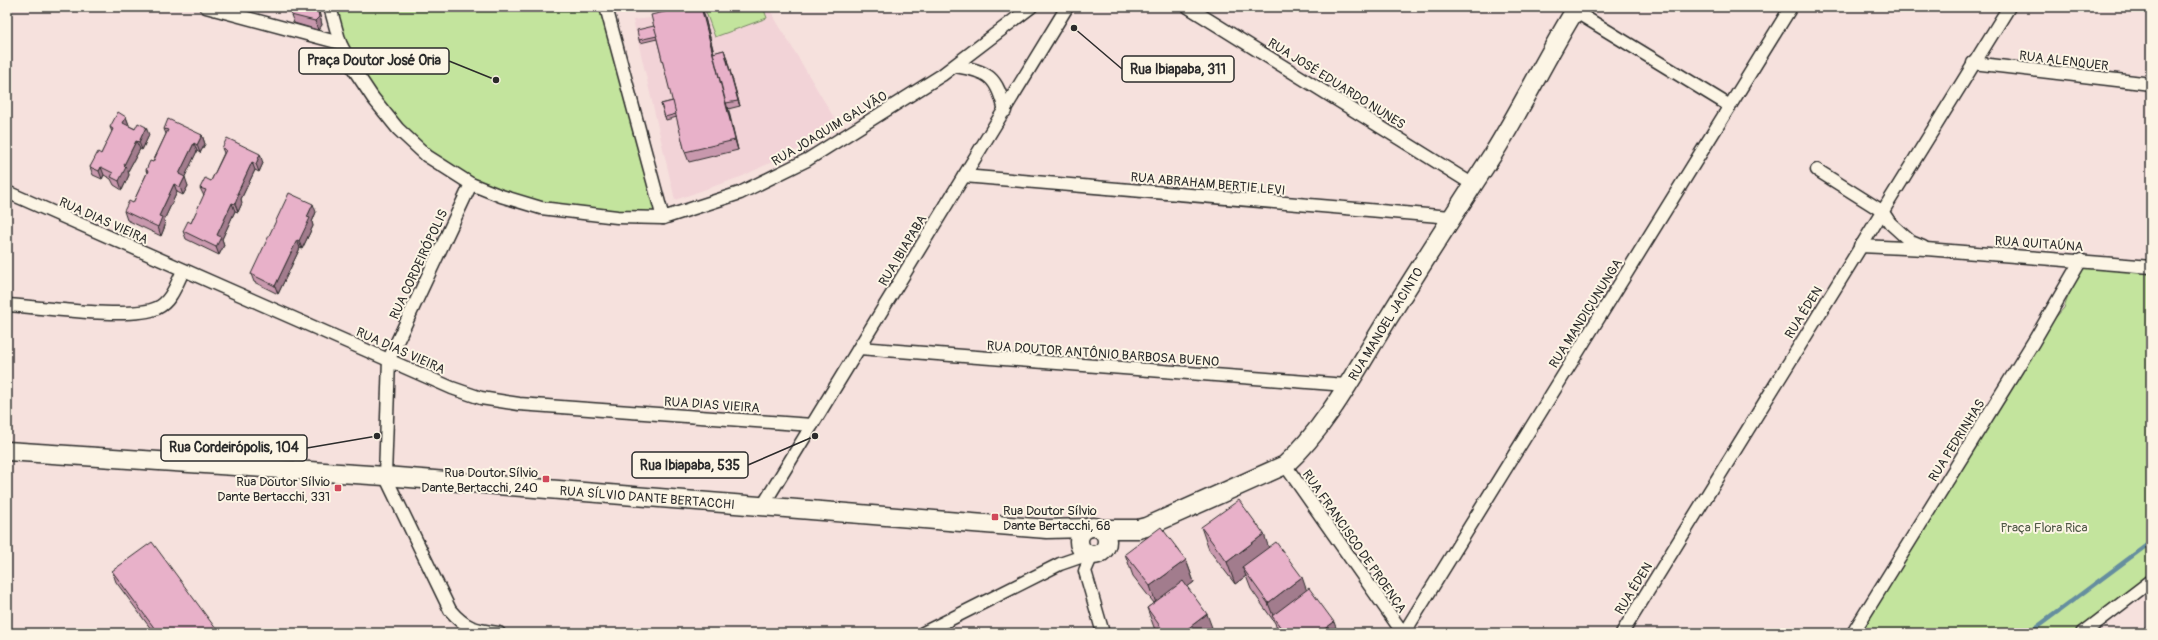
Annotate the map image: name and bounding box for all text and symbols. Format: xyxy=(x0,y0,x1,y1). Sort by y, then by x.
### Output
street label: RUA JOSÉ EDUARDO NUNES xyxy=(1265,35,1408,133)
callout: Praça Doutor José Oria xyxy=(299,48,449,74)
street label: RUA ALENQUER xyxy=(2018,48,2110,74)
text: Praça Doutor José Oria xyxy=(307,52,442,69)
callout: Rua Ibiapaba, 311 xyxy=(1122,56,1234,82)
text: Rua Ibiapaba, 311 xyxy=(1130,61,1226,78)
street label: RUA JOAQUIM GALVÃO xyxy=(769,88,890,170)
street label: RUA ABRAHAM BERTIE LEVI xyxy=(1130,169,1286,199)
street label: RUA DIAS VIEIRA xyxy=(57,194,151,248)
street label: RUA CORDEIRÓPOLIS xyxy=(386,207,451,322)
street label: RUA IBIAPABA xyxy=(875,212,931,289)
street label: RUA QUITAÚNA xyxy=(1994,233,2084,255)
street label: RUA MANDIÇUNUNGA xyxy=(1546,255,1626,371)
street label: RUA MANOEL JACINTO xyxy=(1345,265,1427,384)
street label: RUA ÉDEN xyxy=(1782,283,1826,342)
street label: RUA DIAS VIEIRA xyxy=(354,324,448,378)
street label: RUA DOUTOR ANTÔNIO BARBOSA BUENO xyxy=(986,338,1220,370)
street label: RUA DIAS VIEIRA xyxy=(664,394,761,416)
street label: RUA PEDRINHAS xyxy=(1925,397,1988,485)
callout: Rua Cordeirópolis, 104 xyxy=(161,435,307,461)
text: Rua Cordeirópolis, 104 xyxy=(169,439,300,456)
callout: Rua Ibiapaba, 535 xyxy=(632,452,748,478)
text: Rua Ibiapaba, 535 xyxy=(640,457,741,474)
place label: Rua Doutor Sílvio Dante Bertacchi, 240 xyxy=(421,465,538,496)
street label: RUA FRANCISCO DE PROENÇA xyxy=(1299,467,1410,617)
place label: Rua Doutor Sílvio Dante Bertacchi, 331 xyxy=(217,474,330,505)
marker: Rua Doutor Sílvio Dante Bertacchi, 240 xyxy=(541,474,551,484)
marker: Rua Doutor Sílvio Dante Bertacchi, 331 xyxy=(333,483,343,493)
street label: RUA SÍLVIO DANTE BERTACCHI xyxy=(559,483,735,513)
place label: Rua Doutor Sílvio Dante Bertacchi, 68 xyxy=(1003,503,1111,534)
marker: Rua Doutor Sílvio Dante Bertacchi, 68 xyxy=(990,512,1000,522)
park label: Praça Flora Rica xyxy=(2000,520,2088,536)
street label: RUA ÉDEN xyxy=(1612,559,1656,618)

